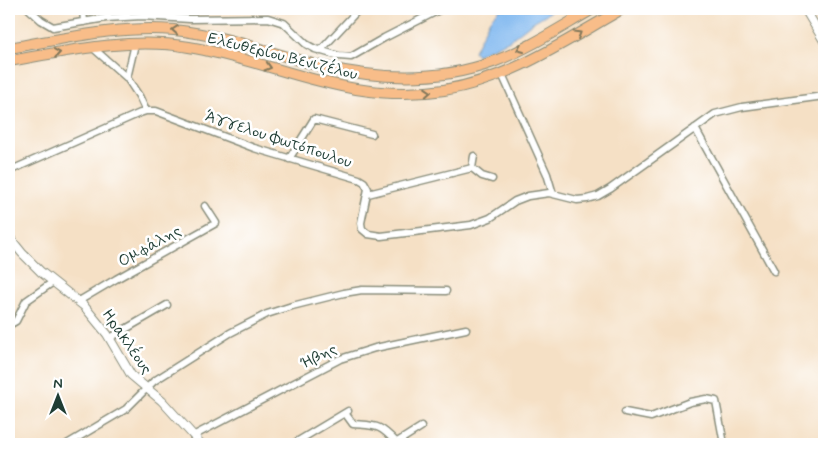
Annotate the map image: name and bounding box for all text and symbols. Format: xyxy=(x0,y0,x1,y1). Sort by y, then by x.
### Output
one-way arrow xyxy=(170,25,178,36)
street label: Ελευθερίου Βενιζέλου xyxy=(206,27,360,85)
one-way arrow xyxy=(573,31,582,41)
one-way arrow xyxy=(516,43,525,54)
one-way arrow xyxy=(53,49,61,59)
one-way arrow xyxy=(264,61,272,71)
one-way arrow xyxy=(424,86,432,97)
street label: Άγγελου Φωτόπουλου xyxy=(202,106,355,173)
street label: Ομφάλης xyxy=(114,220,185,272)
street label: Ηρακλέους xyxy=(97,305,158,378)
street label: Ήβης xyxy=(297,339,340,374)
north arrow xyxy=(32,370,82,420)
text: N xyxy=(53,375,63,393)

